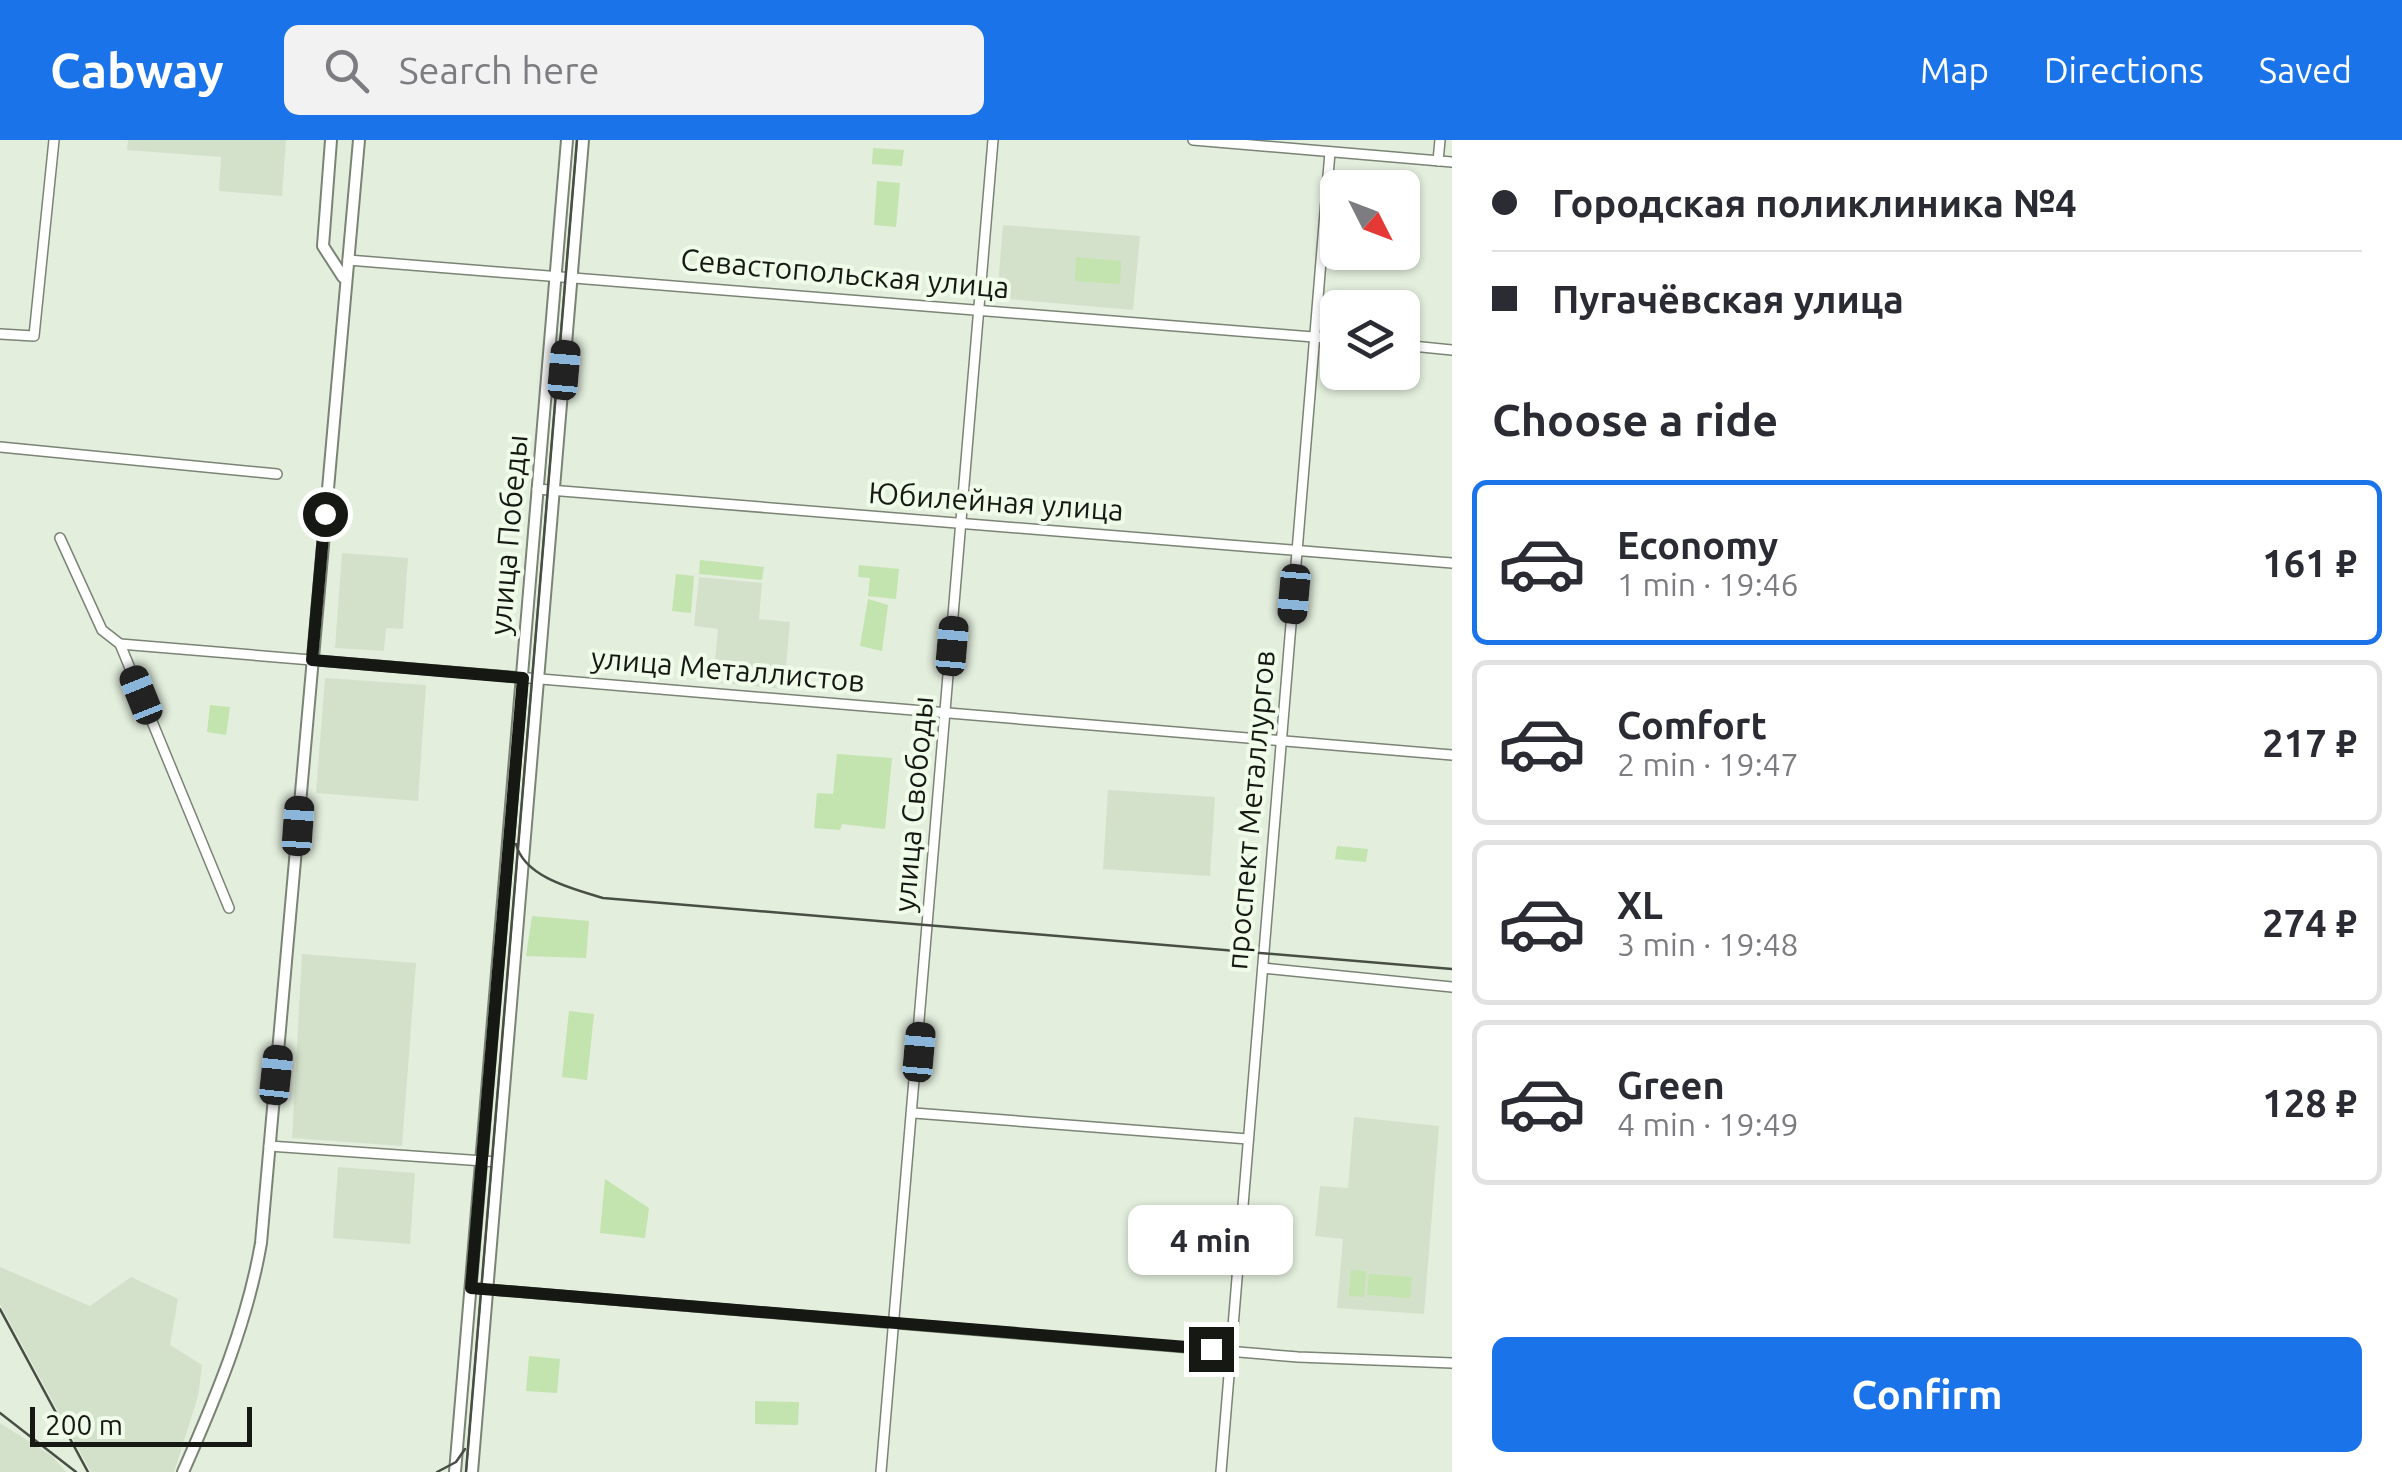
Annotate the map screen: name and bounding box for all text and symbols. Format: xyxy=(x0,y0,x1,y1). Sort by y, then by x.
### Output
search box xyxy=(284,25,984,115)
text: Cabway xyxy=(50,43,224,97)
icon: search xyxy=(319,43,374,98)
text: Search here xyxy=(399,49,600,91)
text: Map xyxy=(1920,50,1989,90)
text: Directions xyxy=(2044,50,2204,90)
text: Saved xyxy=(2259,50,2352,90)
north arrow xyxy=(1320,170,1420,270)
map controls xyxy=(1320,170,1420,390)
text: Городская поликлиника №4 xyxy=(1552,182,2077,224)
street label: Севастопольская улица xyxy=(679,242,1011,304)
text: Пугачёвская улица xyxy=(1552,278,1904,320)
button: layers xyxy=(1320,290,1420,390)
car xyxy=(546,339,582,401)
text: Choose a ride xyxy=(1492,394,1778,445)
street label: улица Победы xyxy=(482,433,534,637)
street label: Юбилейная улица xyxy=(867,475,1125,527)
route start xyxy=(303,492,348,537)
icon: car xyxy=(1497,518,1587,608)
text: Economy xyxy=(1617,524,1778,566)
text: 161 ₽ xyxy=(2262,542,2357,584)
car xyxy=(1276,563,1312,625)
text: 1 min · 19:46 xyxy=(1617,566,1799,602)
car xyxy=(934,615,970,677)
street label: улица Металлистов xyxy=(590,640,867,698)
street label: проспект Металлургов xyxy=(1219,649,1281,971)
car xyxy=(116,662,166,728)
street label: улица Свободы xyxy=(887,695,939,913)
icon: car xyxy=(1497,698,1587,788)
text: Comfort xyxy=(1617,704,1767,746)
text: 217 ₽ xyxy=(2262,722,2357,764)
text: 2 min · 19:47 xyxy=(1617,746,1799,782)
car xyxy=(281,795,315,857)
icon: car xyxy=(1497,878,1587,968)
text: XL xyxy=(1617,884,1663,926)
text: 274 ₽ xyxy=(2262,902,2357,944)
text: 3 min · 19:48 xyxy=(1617,926,1799,962)
car xyxy=(901,1021,937,1083)
car xyxy=(258,1044,294,1106)
icon: car xyxy=(1497,1058,1587,1148)
text: Green xyxy=(1617,1064,1725,1106)
text: 128 ₽ xyxy=(2262,1082,2357,1124)
text: 4 min · 19:49 xyxy=(1617,1106,1799,1142)
callout: 4 min xyxy=(1128,1204,1294,1274)
text: 4 min xyxy=(1170,1222,1251,1258)
route end xyxy=(1189,1327,1234,1372)
button: Confirm xyxy=(1492,1337,2362,1452)
scale bar xyxy=(30,1402,252,1446)
text: 200 m xyxy=(45,1409,123,1440)

